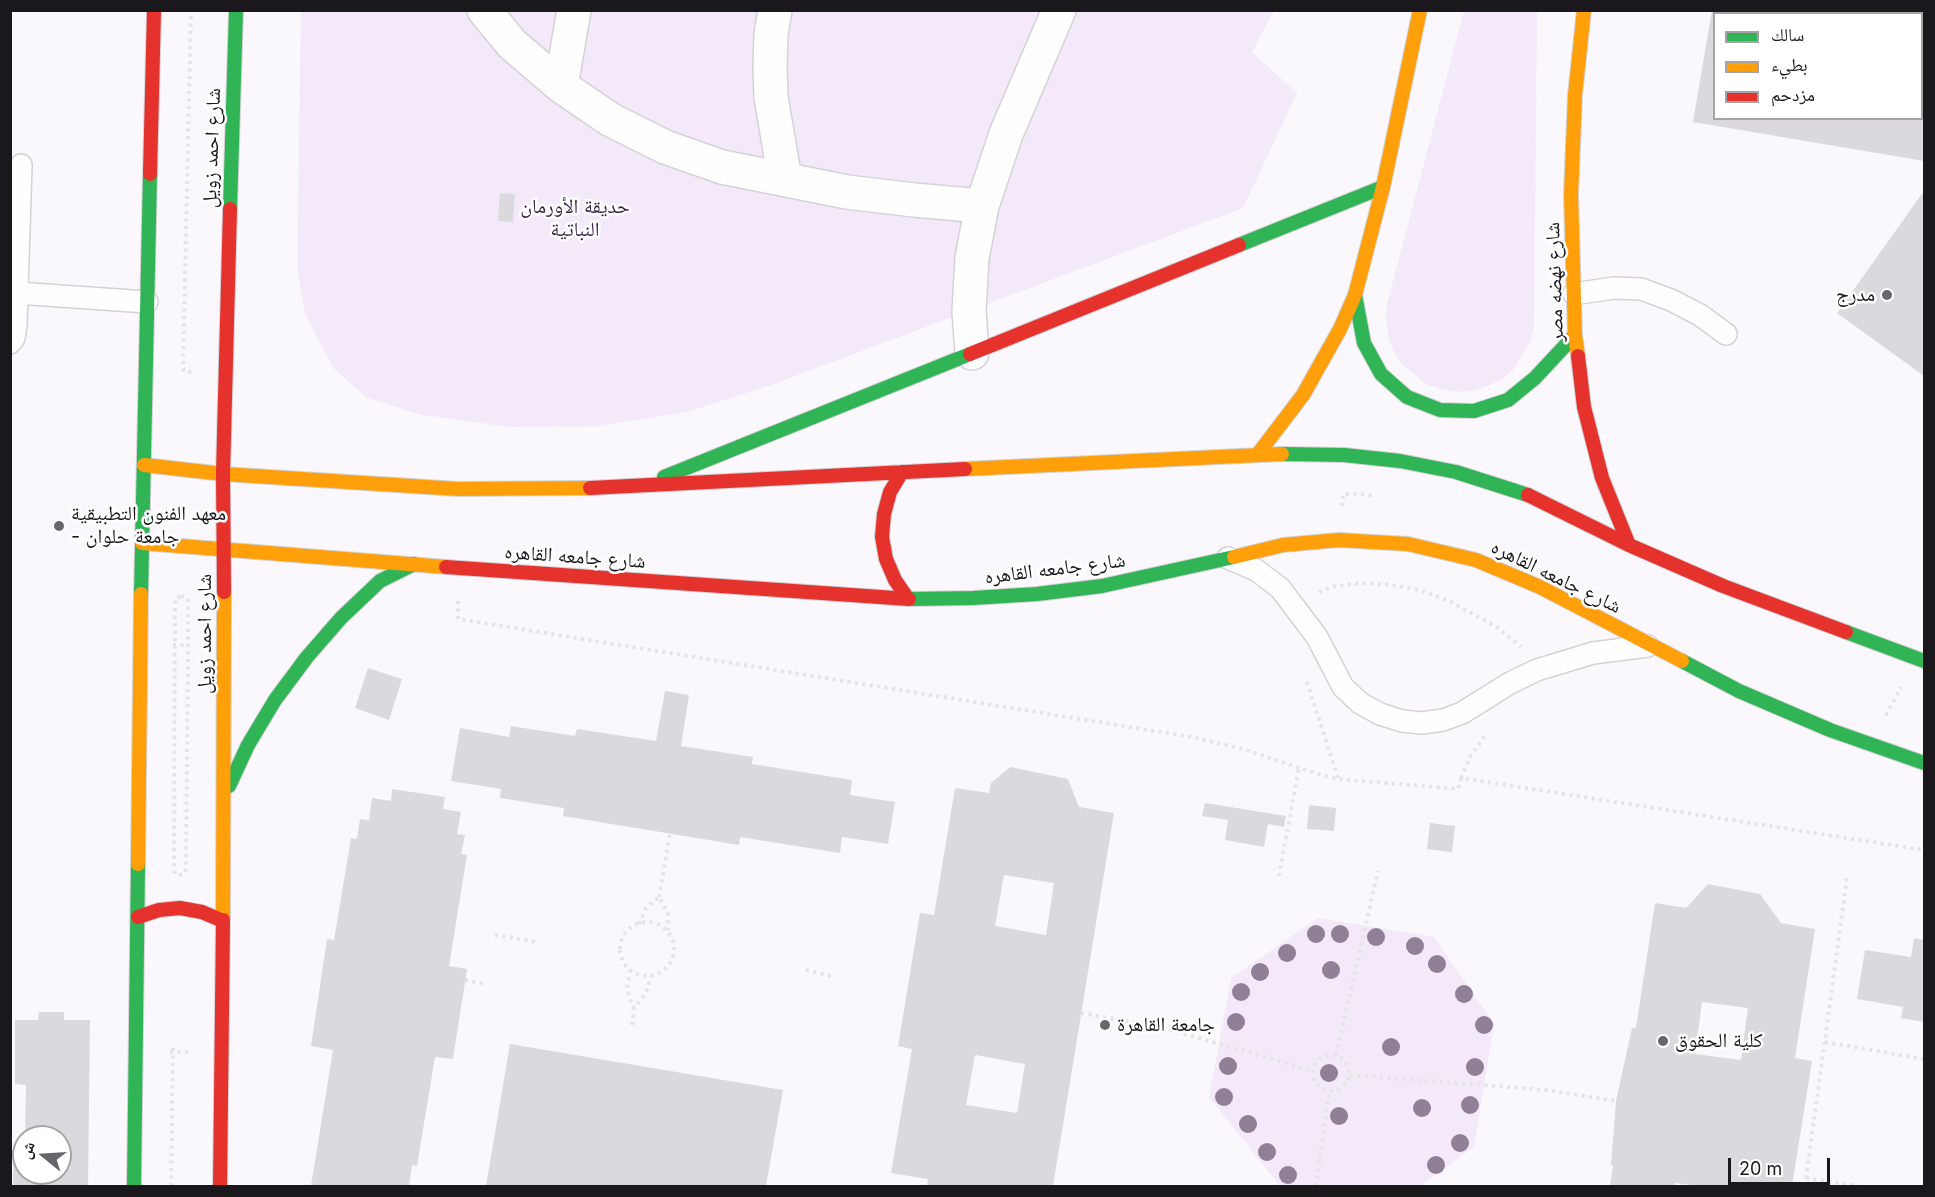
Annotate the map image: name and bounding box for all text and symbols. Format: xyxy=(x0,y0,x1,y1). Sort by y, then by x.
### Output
legend xyxy=(1713,12,1923,120)
text: سالك xyxy=(1771,24,1804,45)
text: بطيء xyxy=(1771,54,1808,75)
text: مزدحم xyxy=(1771,84,1815,105)
street label: شارع احمد زويل xyxy=(198,87,226,209)
park label: حديقة الأورمان النباتية xyxy=(520,195,630,242)
street label: شارع نهضه مصر xyxy=(1541,222,1569,342)
place label: مدرج xyxy=(1836,283,1875,307)
marker: مدرج xyxy=(1880,288,1894,302)
place label: معهد الفنون التطبيقية - جامعة حلوان xyxy=(71,502,226,549)
marker: معهد الفنون التطبيقية - جامعة حلوان xyxy=(52,519,66,533)
street label: شارع جامعه القاهره xyxy=(1487,535,1625,619)
street label: شارع جامعه القاهره xyxy=(503,540,647,574)
street label: شارع جامعه القاهره xyxy=(983,548,1127,590)
street label: شارع احمد زويل xyxy=(193,574,217,694)
place label: جامعة القاهرة xyxy=(1117,1013,1215,1037)
marker: جامعة القاهرة xyxy=(1098,1018,1112,1032)
place label: كلية الحقوق xyxy=(1675,1029,1762,1053)
marker: كلية الحقوق xyxy=(1656,1034,1670,1048)
north arrow xyxy=(12,1125,72,1185)
text: ش xyxy=(15,1139,39,1161)
scale bar xyxy=(1731,1146,1833,1184)
text: 20 m xyxy=(1739,1158,1782,1179)

